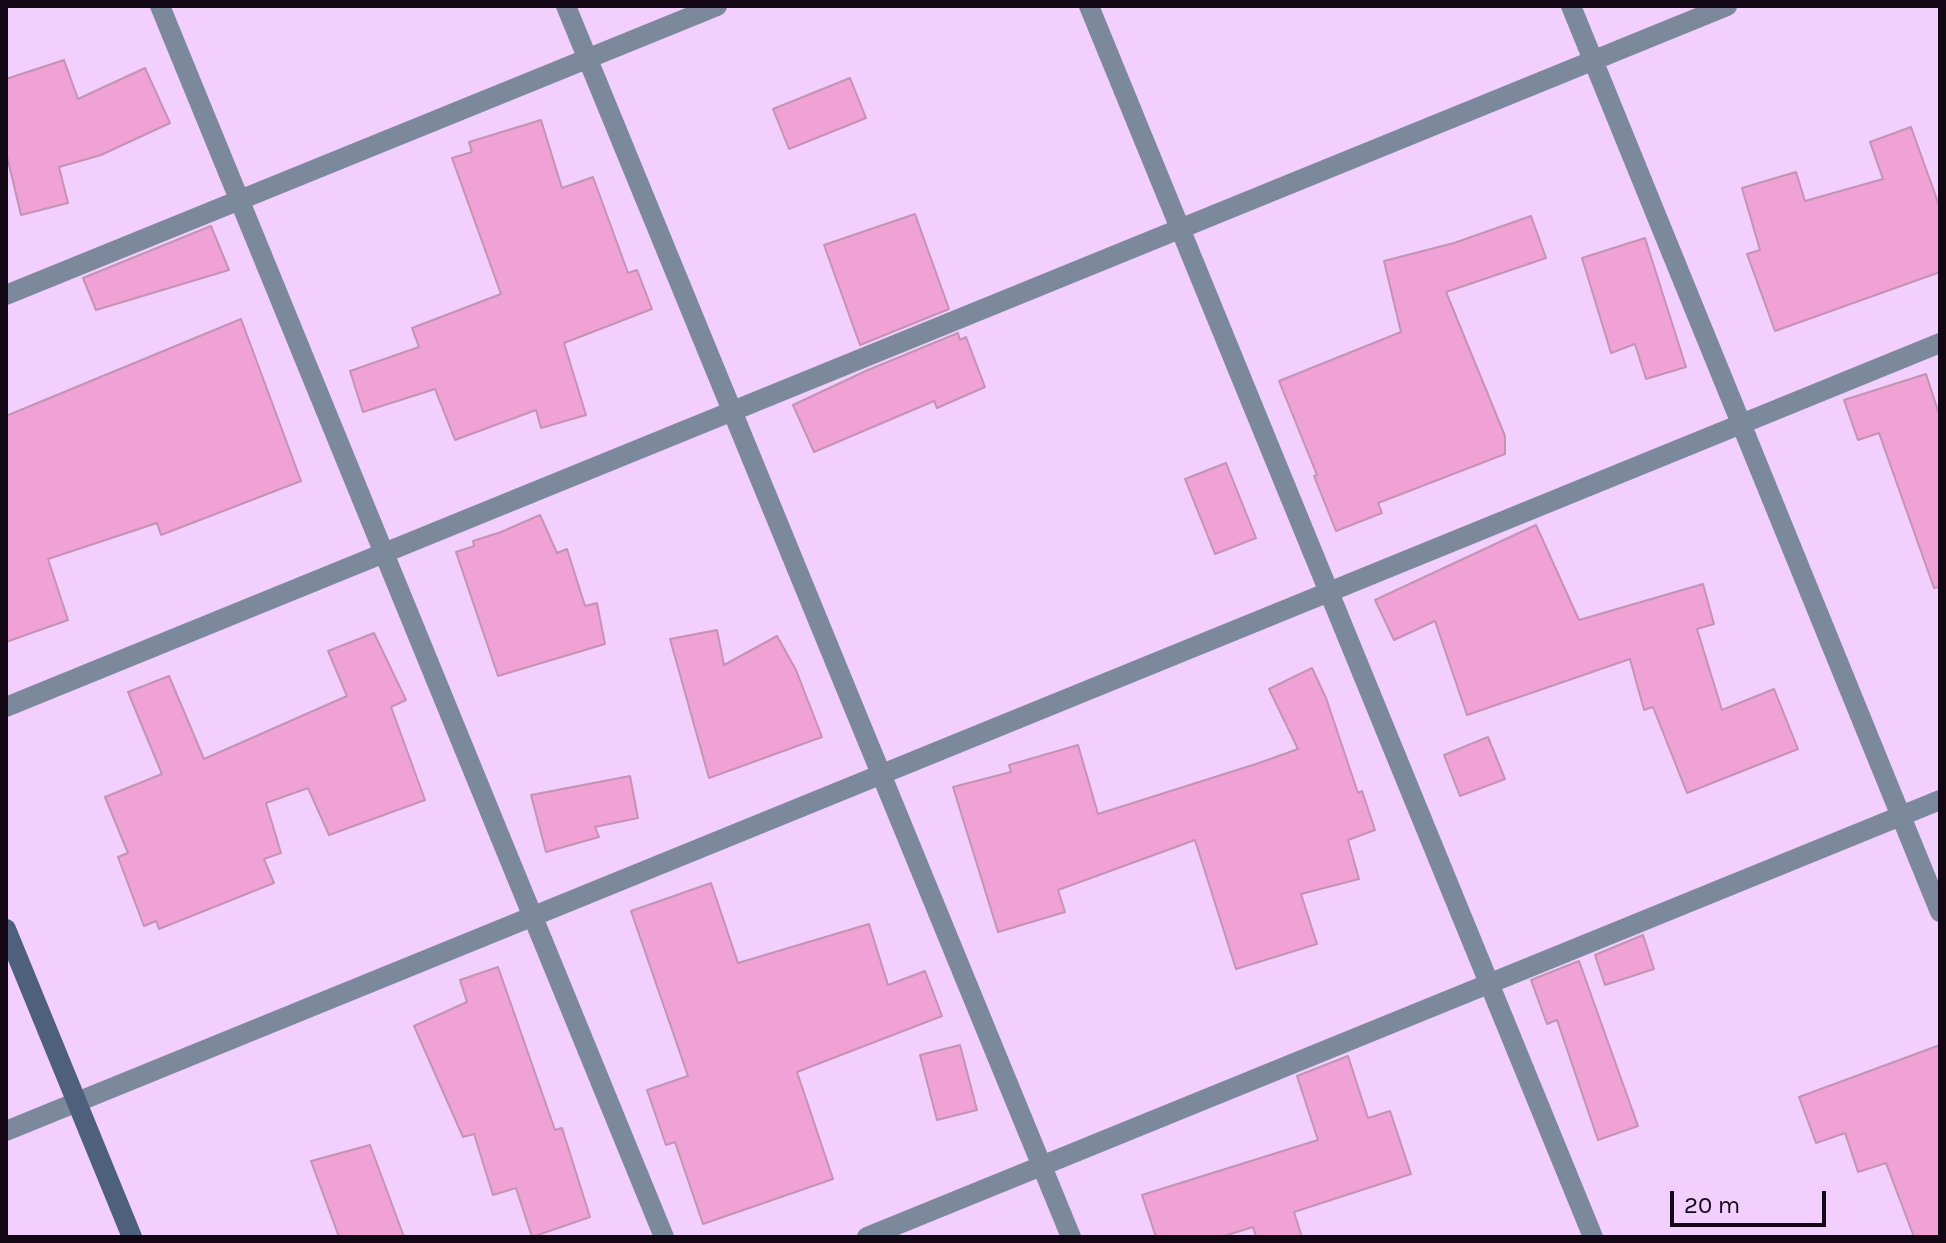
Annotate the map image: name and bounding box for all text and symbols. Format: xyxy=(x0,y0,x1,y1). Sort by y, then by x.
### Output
scale bar xyxy=(1674,1175,1830,1225)
text: 20 m xyxy=(1684,1191,1740,1219)

